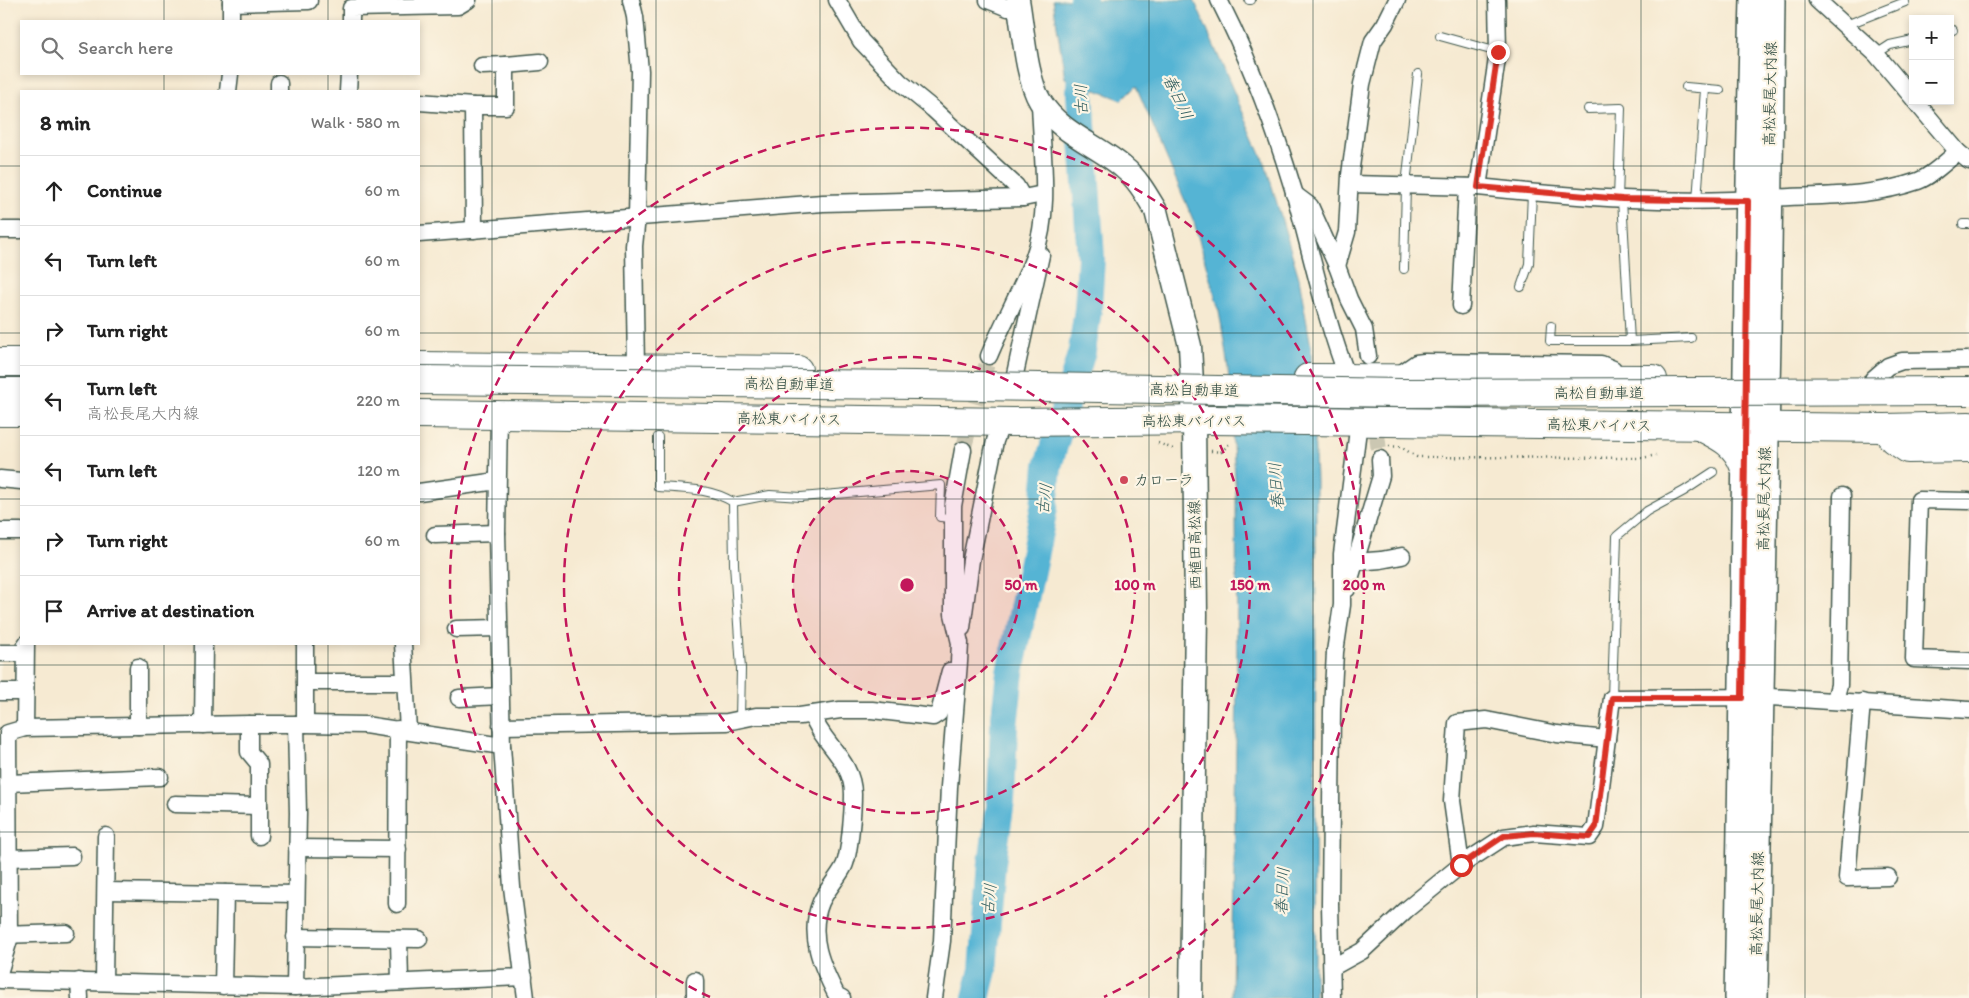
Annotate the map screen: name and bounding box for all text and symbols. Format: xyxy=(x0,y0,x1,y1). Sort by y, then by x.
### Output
map controls xyxy=(1909,15,1954,105)
button: + xyxy=(1909,15,1954,60)
search box xyxy=(20,20,420,75)
icon: search xyxy=(38,34,66,62)
text: Search here xyxy=(78,36,173,59)
route end xyxy=(1487,41,1510,64)
street label: 高松長尾大内線 xyxy=(1760,41,1780,147)
button: − xyxy=(1909,60,1954,105)
water label: 春日川 xyxy=(1159,71,1197,123)
water label: 古川 xyxy=(1071,84,1091,116)
text: 8 min xyxy=(40,110,90,135)
text: Walk · 580 m xyxy=(311,113,400,132)
icon: ahead xyxy=(40,177,68,205)
text: Continue xyxy=(87,179,162,202)
text: 60 m xyxy=(365,181,400,200)
icon: left xyxy=(40,247,68,275)
text: Turn left xyxy=(87,249,157,272)
text: 60 m xyxy=(365,251,400,270)
icon: right xyxy=(40,317,68,345)
text: Turn right xyxy=(87,319,168,342)
text: 60 m xyxy=(365,321,400,340)
street label: 高松自動車道 xyxy=(744,374,834,394)
text: Turn left xyxy=(87,377,157,400)
street label: 高松自動車道 xyxy=(1149,380,1239,400)
street label: 高松自動車道 xyxy=(1554,384,1644,402)
icon: left xyxy=(40,387,68,415)
text: 220 m xyxy=(356,391,400,410)
text: 高松長尾大内線 xyxy=(87,404,199,423)
street label: 高松東バイパス xyxy=(736,409,842,429)
street label: 高松東バイパス xyxy=(1142,412,1246,430)
street label: 高松東バイパス xyxy=(1546,415,1652,435)
street label: 高松長尾大内線 xyxy=(1754,446,1774,552)
icon: left xyxy=(40,457,68,485)
text: Turn left xyxy=(87,459,157,482)
text: 120 m xyxy=(357,461,400,480)
water label: 春日川 xyxy=(1265,461,1287,511)
place label: カローラ xyxy=(1134,471,1194,489)
marker: カローラ xyxy=(1118,474,1130,486)
water label: 古川 xyxy=(1033,482,1055,516)
street label: 西植田高松線 xyxy=(1185,500,1205,590)
icon: right xyxy=(40,527,68,555)
text: Turn right xyxy=(87,529,168,552)
text: 60 m xyxy=(365,531,400,550)
centre of rings xyxy=(898,576,916,594)
text: 50 m xyxy=(1004,576,1038,594)
text: 100 m xyxy=(1114,576,1156,594)
text: 150 m xyxy=(1230,576,1270,594)
text: 200 m xyxy=(1343,576,1386,594)
icon: arrive xyxy=(40,597,68,625)
text: Arrive at destination xyxy=(87,599,254,622)
street label: 高松長尾大内線 xyxy=(1747,851,1767,957)
route start xyxy=(1450,854,1473,877)
water label: 春日川 xyxy=(1271,867,1293,915)
water label: 古川 xyxy=(978,882,1000,916)

